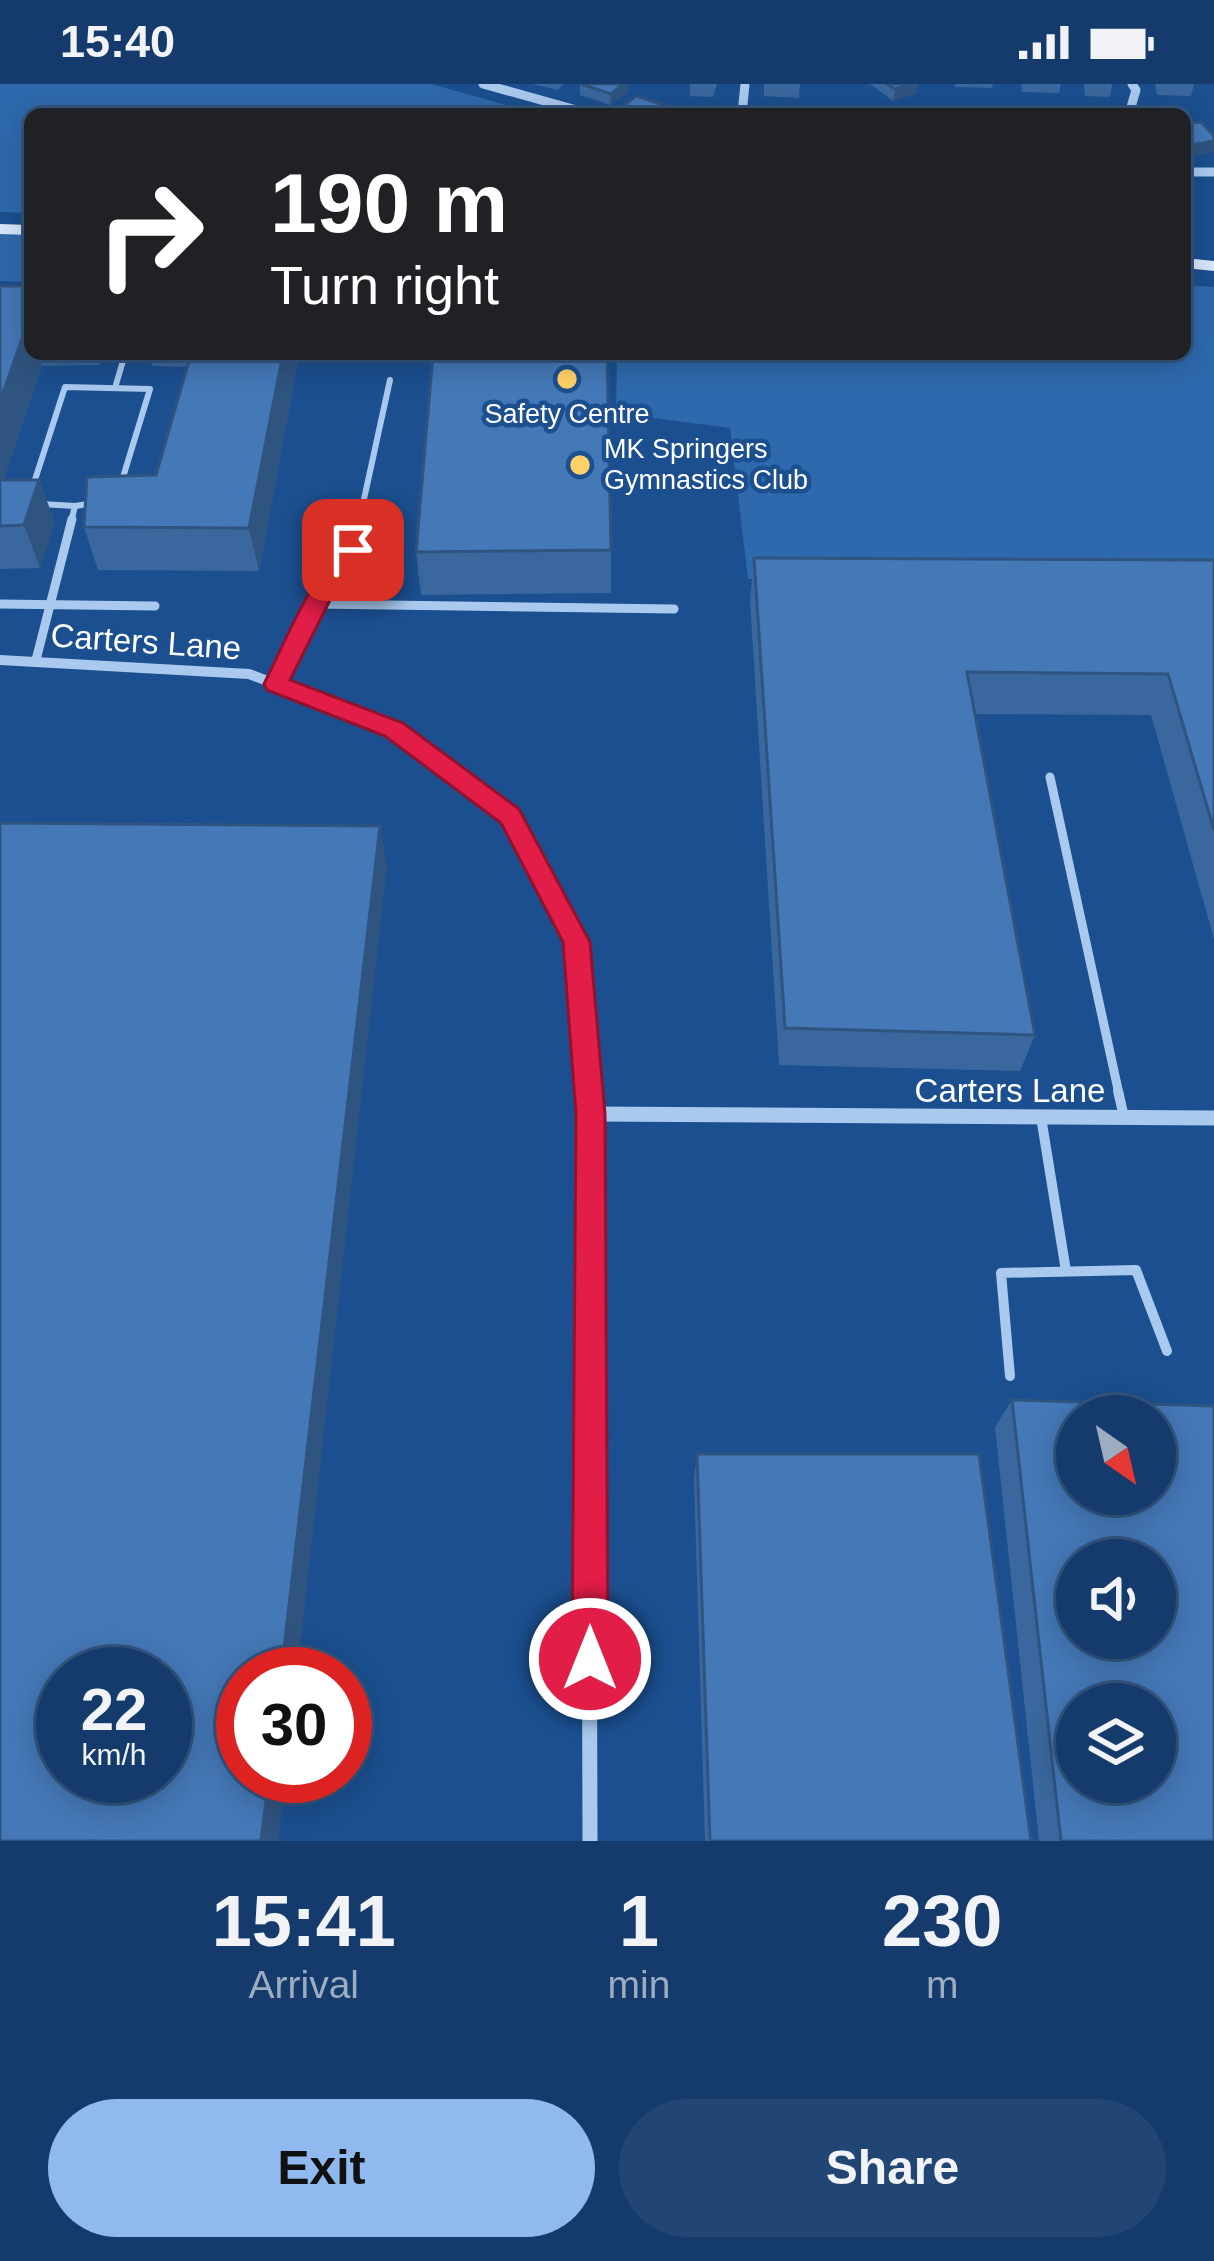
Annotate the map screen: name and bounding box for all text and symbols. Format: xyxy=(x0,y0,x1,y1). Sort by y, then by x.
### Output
text: 15:40 xyxy=(60,16,175,67)
icon: right xyxy=(72,156,228,312)
text: 190 m xyxy=(270,156,508,250)
text: Turn right xyxy=(270,255,499,315)
marker: Safety Centre xyxy=(554,366,580,392)
place label: Safety Centre xyxy=(484,399,650,429)
place label: MK Springers Gymnastics Club xyxy=(604,434,808,495)
marker: MK Springers Gymnastics Club xyxy=(567,452,593,478)
pin xyxy=(302,499,404,601)
icon: arrive xyxy=(320,517,386,583)
street label: Carters Lane xyxy=(50,616,242,667)
street label: Carters Lane xyxy=(915,1072,1105,1109)
north arrow xyxy=(1056,1395,1176,1515)
map controls xyxy=(1056,1395,1176,1803)
button: sound xyxy=(1056,1539,1176,1659)
position arrow xyxy=(527,1596,653,1722)
speed limit sign: 30 xyxy=(216,1647,372,1803)
text: 22 xyxy=(81,1676,147,1743)
button: layers xyxy=(1056,1683,1176,1803)
text: km/h xyxy=(81,1738,147,1771)
text: 15:41 xyxy=(212,1881,396,1961)
text: 1 xyxy=(619,1881,659,1961)
text: 230 xyxy=(882,1881,1002,1961)
text: Arrival xyxy=(249,1963,359,2006)
text: min xyxy=(608,1963,670,2006)
text: m xyxy=(926,1963,958,2006)
button: Exit xyxy=(48,2099,595,2237)
button: Share xyxy=(619,2099,1166,2237)

